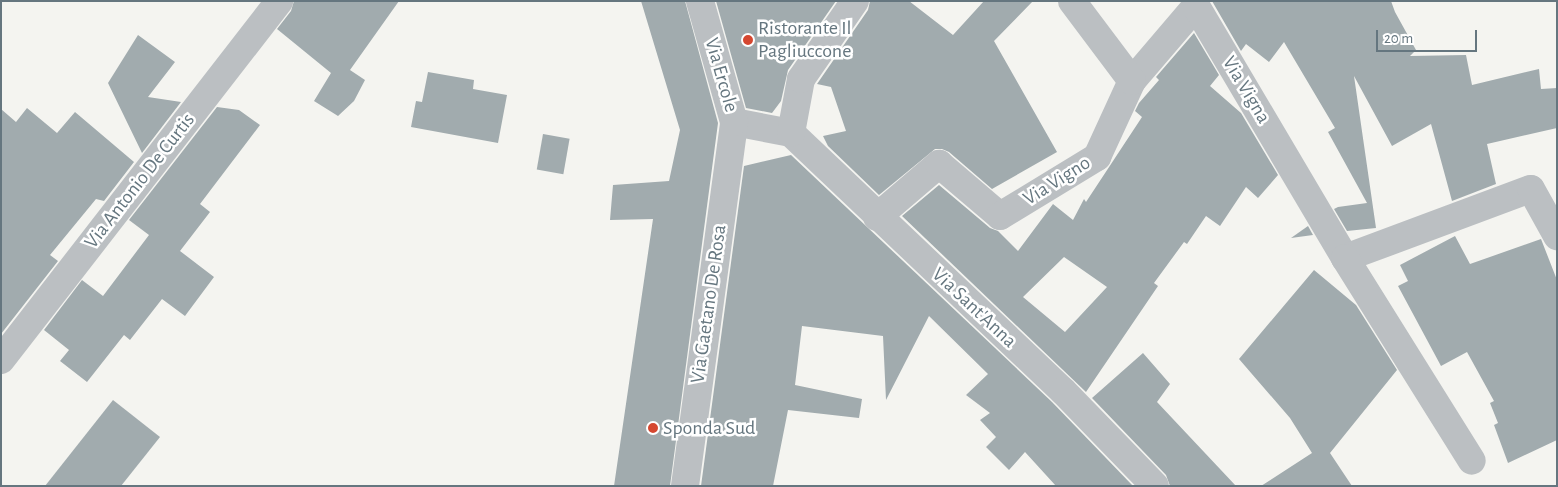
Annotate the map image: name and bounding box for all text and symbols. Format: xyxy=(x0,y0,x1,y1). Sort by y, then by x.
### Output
place label: Ristorante Il Pagliuccone xyxy=(758,16,852,63)
scale bar xyxy=(1378,20,1479,52)
text: 20 m xyxy=(1384,31,1413,46)
marker: Ristorante Il Pagliuccone xyxy=(742,34,754,46)
street label: Via Ercole xyxy=(699,35,743,115)
street label: Via Vigna xyxy=(1217,52,1275,128)
street label: Via Antonio De Curtis xyxy=(80,109,200,253)
street label: Via Vigno xyxy=(1019,151,1095,211)
street label: Via Gaetano De Rosa xyxy=(686,223,732,385)
street label: Via Sant'Anna xyxy=(927,263,1021,353)
place label: Sponda Sud xyxy=(663,416,755,440)
marker: Sponda Sud xyxy=(647,422,659,434)

